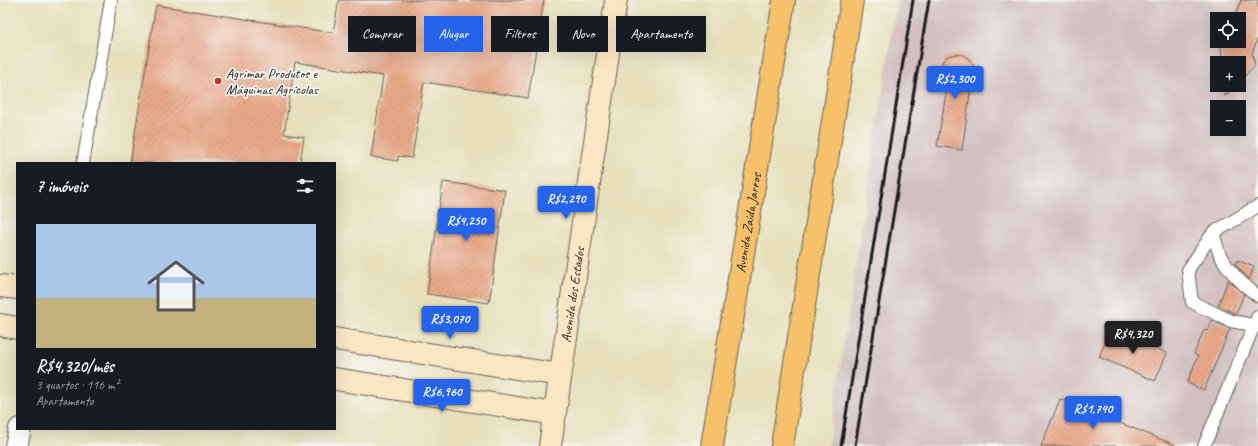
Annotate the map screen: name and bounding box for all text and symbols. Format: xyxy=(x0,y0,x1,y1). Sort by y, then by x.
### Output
map controls xyxy=(1210,12,1246,136)
button: locate xyxy=(1210,12,1246,48)
chip: Comprar xyxy=(348,16,416,52)
chip: Alugar xyxy=(424,16,483,52)
chip: Filtros xyxy=(491,16,549,52)
chip: Novo xyxy=(557,16,608,52)
chip: Apartamento xyxy=(616,16,706,52)
button: + xyxy=(1210,56,1246,92)
place label: Agrimar Produtos e Máquinas Agrícolas xyxy=(226,65,319,98)
pin: R$2,300 xyxy=(918,66,992,100)
text: R$2,300 xyxy=(936,71,974,87)
marker: Agrimar Produtos e Máquinas Agrícolas xyxy=(213,76,223,86)
button: − xyxy=(1210,100,1246,136)
street label: Avenida Zaida Jarros xyxy=(732,171,765,274)
icon: filters xyxy=(294,175,316,197)
text: 7 imóveis xyxy=(36,176,87,197)
pin: R$2,290 xyxy=(529,186,603,220)
text: R$2,290 xyxy=(547,191,585,207)
pin: R$4,250 xyxy=(429,208,503,242)
text: R$4,250 xyxy=(447,213,485,229)
street label: Avenida dos Estados xyxy=(557,245,588,343)
icon: home xyxy=(140,250,212,322)
pin: R$3,070 xyxy=(413,306,487,340)
text: R$3,070 xyxy=(431,311,469,327)
pin: R$4,320 xyxy=(1096,321,1170,355)
text: R$4,320 xyxy=(1114,326,1152,342)
text: R$4,320/mês xyxy=(36,356,114,377)
text: 3 quartos · 116 m² xyxy=(36,377,119,393)
pin: R$6,960 xyxy=(405,379,479,413)
text: R$6,960 xyxy=(422,384,462,400)
text: Apartamento xyxy=(36,393,94,409)
pin: R$1,740 xyxy=(1056,396,1130,430)
text: R$1,740 xyxy=(1074,401,1112,417)

